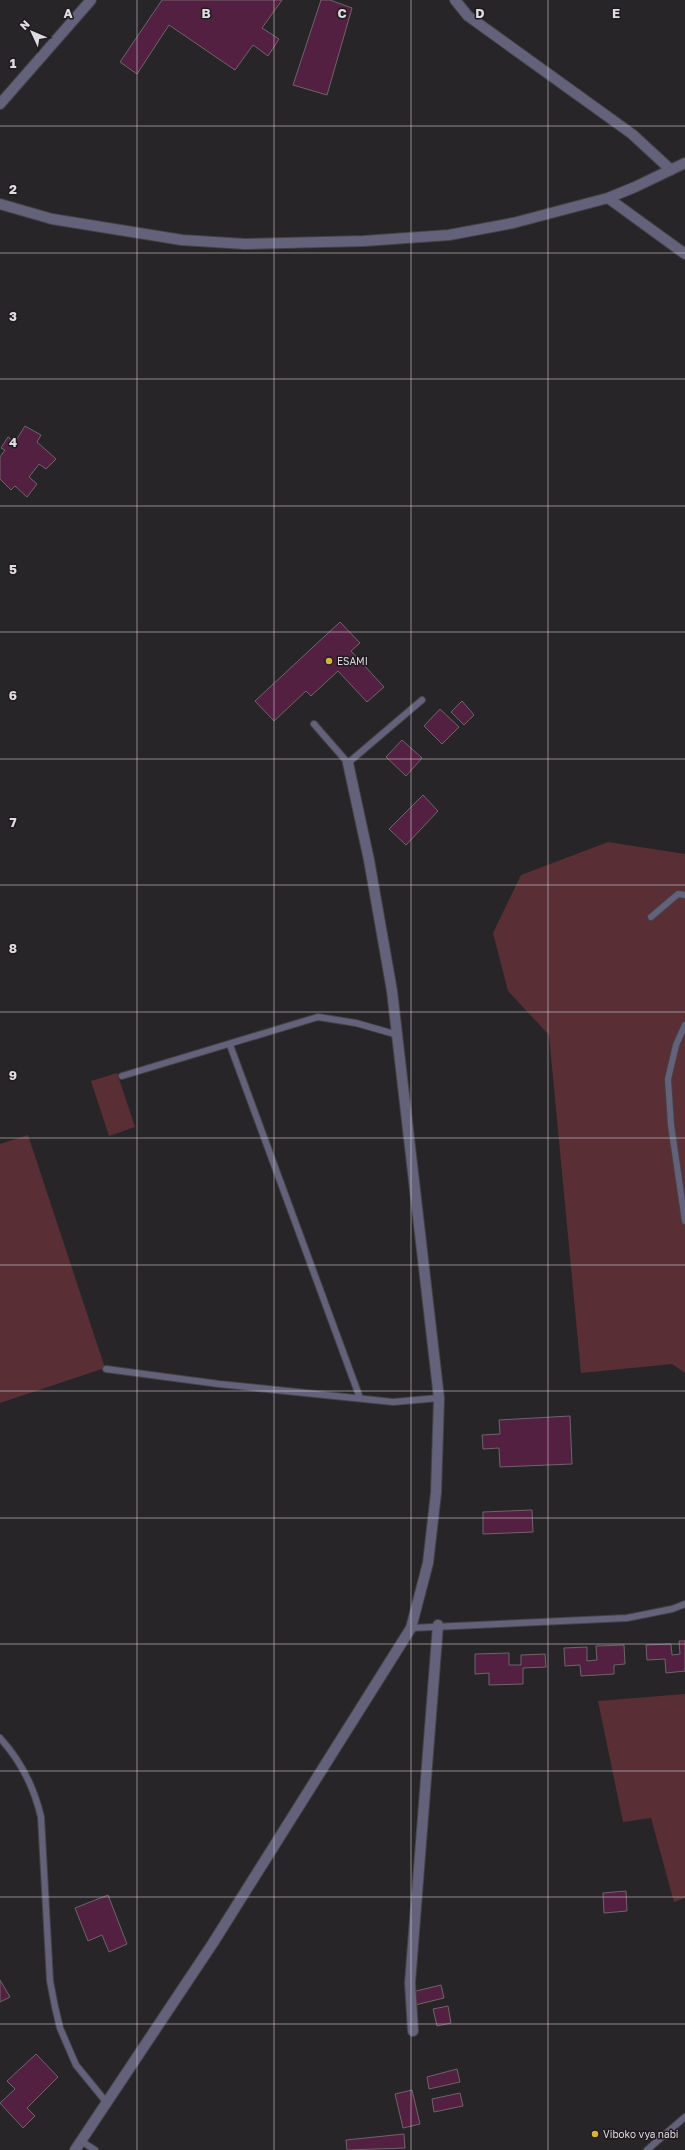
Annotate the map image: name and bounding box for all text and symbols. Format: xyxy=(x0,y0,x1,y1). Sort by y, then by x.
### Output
text: A xyxy=(63,5,73,21)
text: B xyxy=(201,5,211,21)
text: C xyxy=(337,5,347,21)
text: D xyxy=(475,5,485,21)
text: E xyxy=(612,5,620,21)
north arrow xyxy=(12,12,52,52)
text: N xyxy=(17,17,32,32)
text: 1 xyxy=(10,55,17,71)
text: 2 xyxy=(9,181,17,197)
text: 3 xyxy=(9,308,17,324)
text: 4 xyxy=(9,434,17,450)
text: 5 xyxy=(9,561,17,577)
place label: ESAMI xyxy=(337,655,368,667)
marker: ESAMI xyxy=(324,656,334,666)
text: 6 xyxy=(9,687,17,703)
text: 7 xyxy=(9,814,17,830)
text: 8 xyxy=(9,940,17,956)
text: 9 xyxy=(9,1067,17,1083)
place label: Viboko vya nabi xyxy=(603,2128,678,2140)
marker: Viboko vya nabi xyxy=(590,2129,600,2139)

